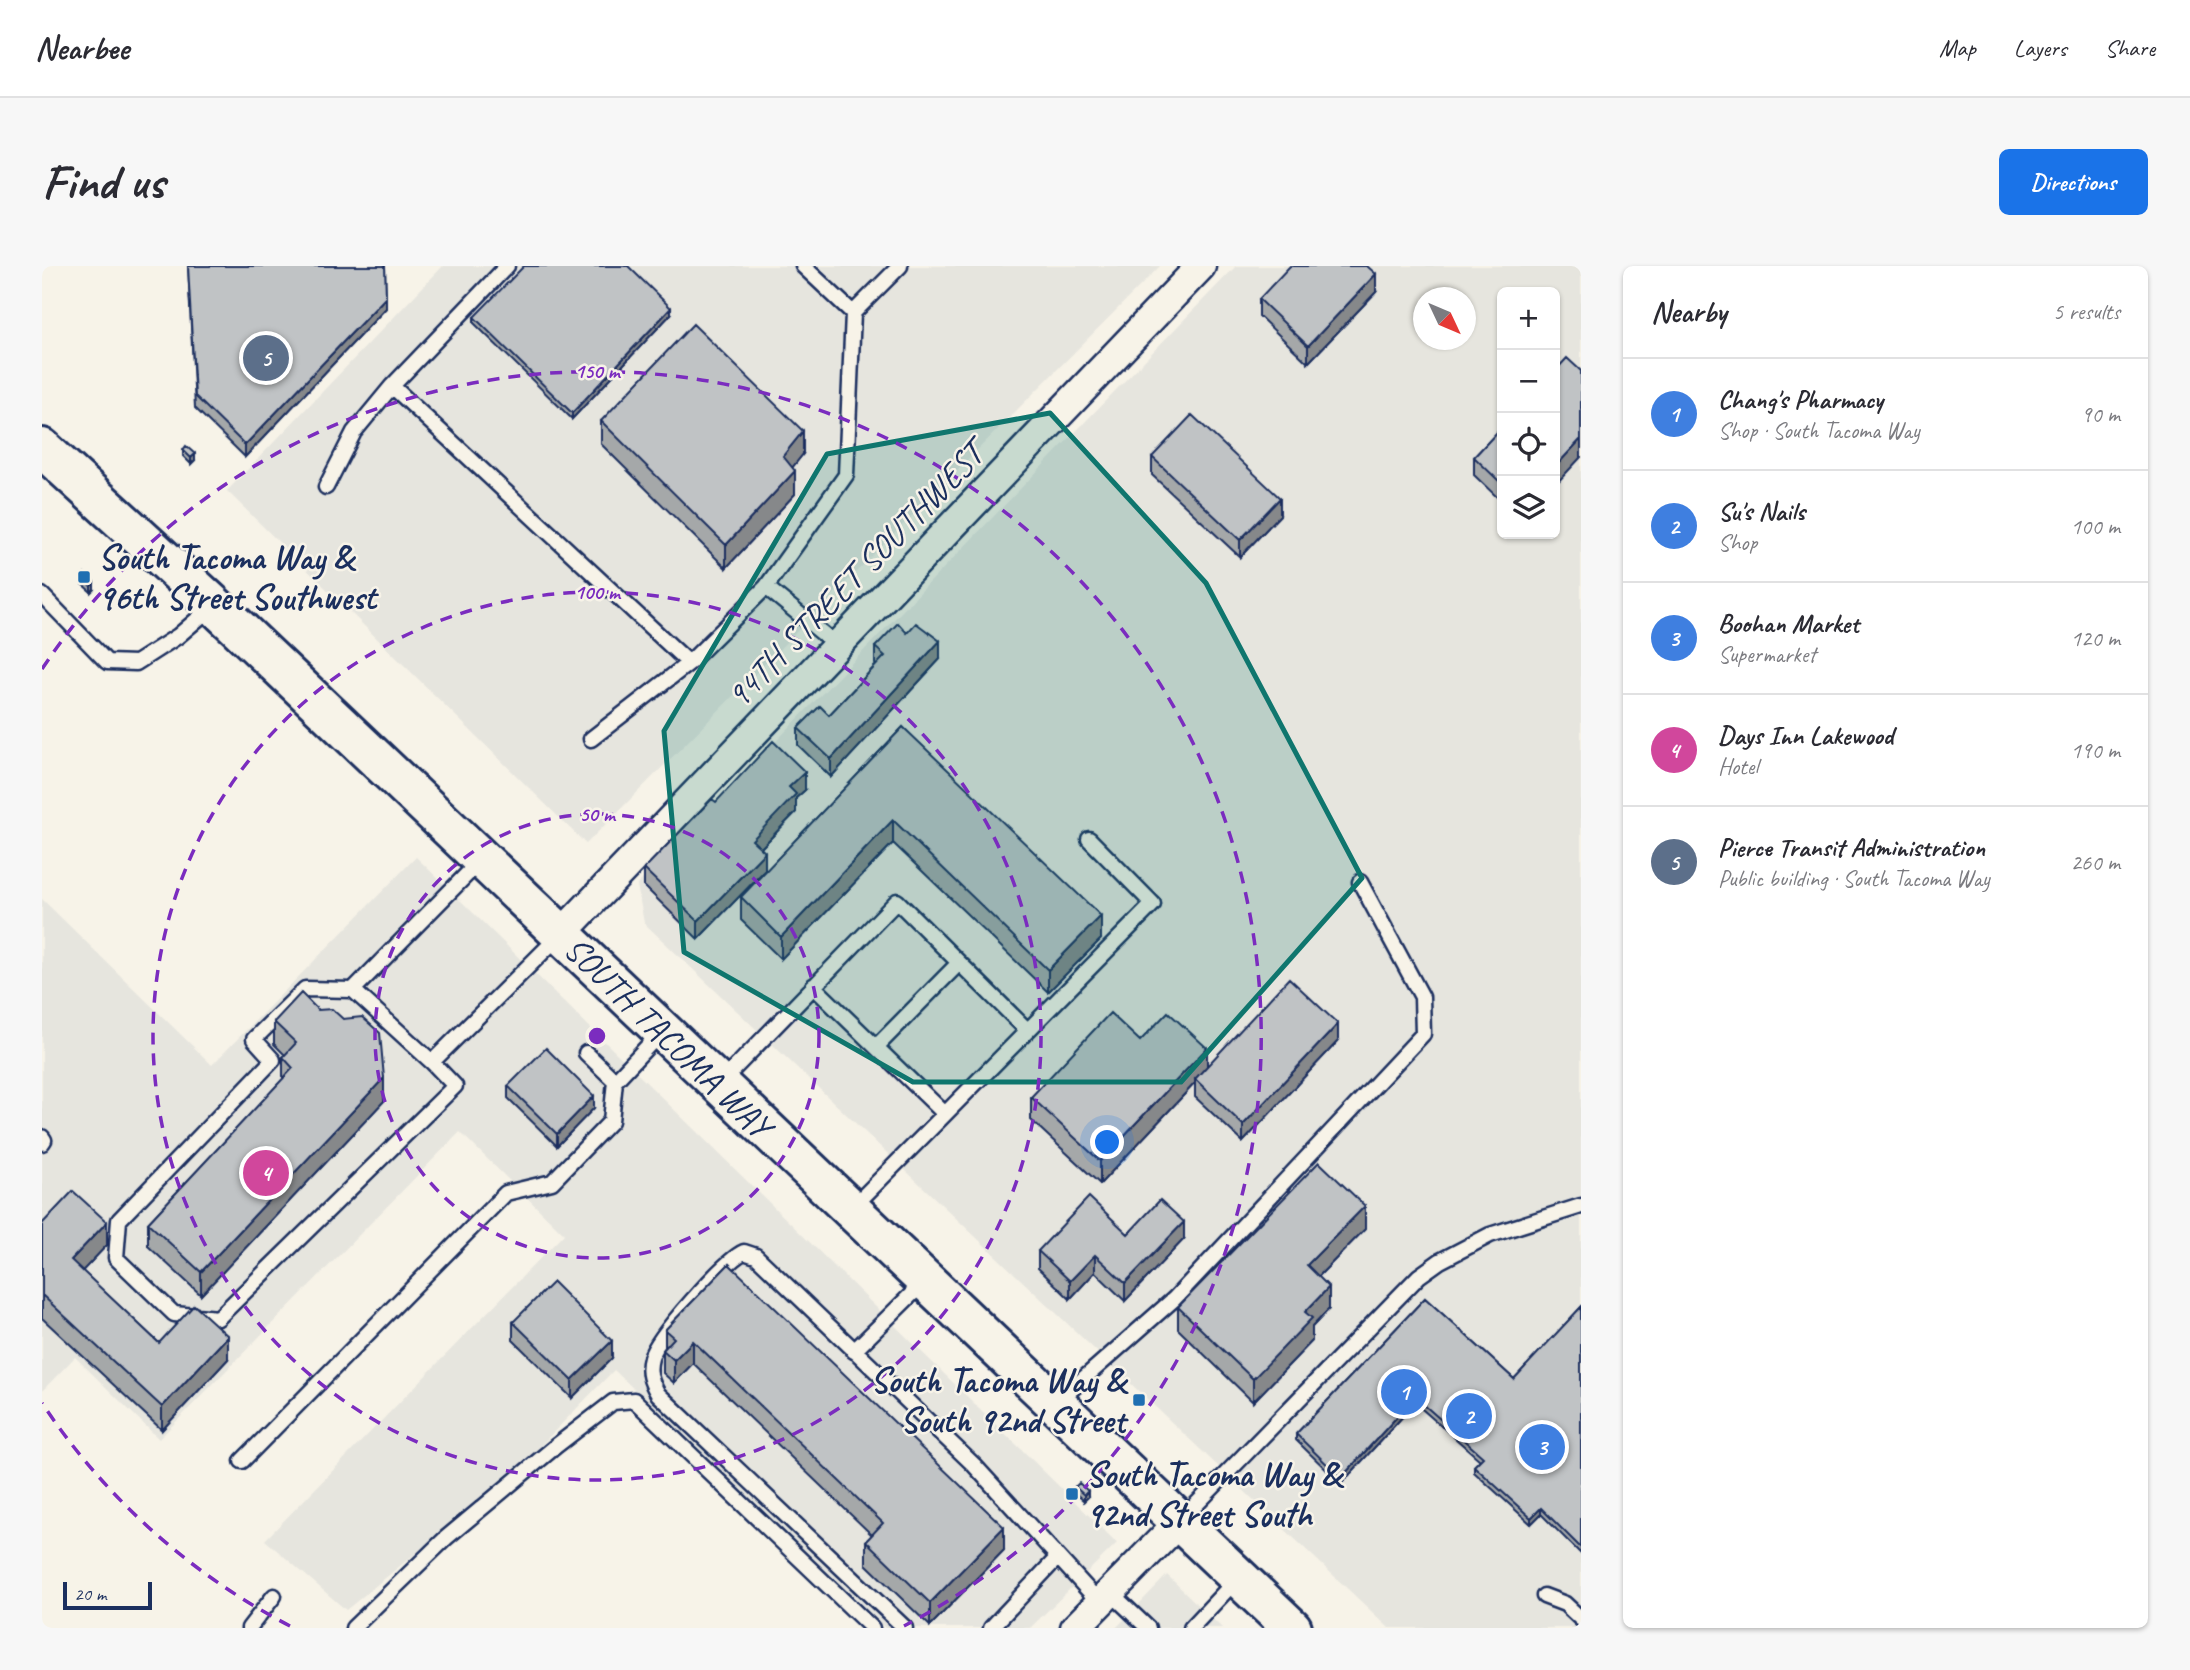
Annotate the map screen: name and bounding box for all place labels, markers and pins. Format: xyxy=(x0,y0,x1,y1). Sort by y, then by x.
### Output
pin: 5 xyxy=(243,332,289,384)
place label: South Tacoma Way & 96th Street Southwest xyxy=(98,535,379,620)
marker: South Tacoma Way & 96th Street Southwest xyxy=(76,569,92,585)
centre of rings xyxy=(585,1024,609,1048)
pin: 4 xyxy=(243,1147,289,1199)
place label: South Tacoma Way & South 92nd Street xyxy=(870,1358,1129,1443)
pin: 1 xyxy=(1381,1366,1427,1418)
pin: 2 xyxy=(1446,1390,1492,1442)
marker: South Tacoma Way & South 92nd Street xyxy=(1131,1392,1147,1408)
pin: 3 xyxy=(1519,1421,1565,1473)
place label: South Tacoma Way & 92nd Street South xyxy=(1086,1452,1345,1537)
marker: South Tacoma Way & 92nd Street South xyxy=(1064,1486,1080,1502)

